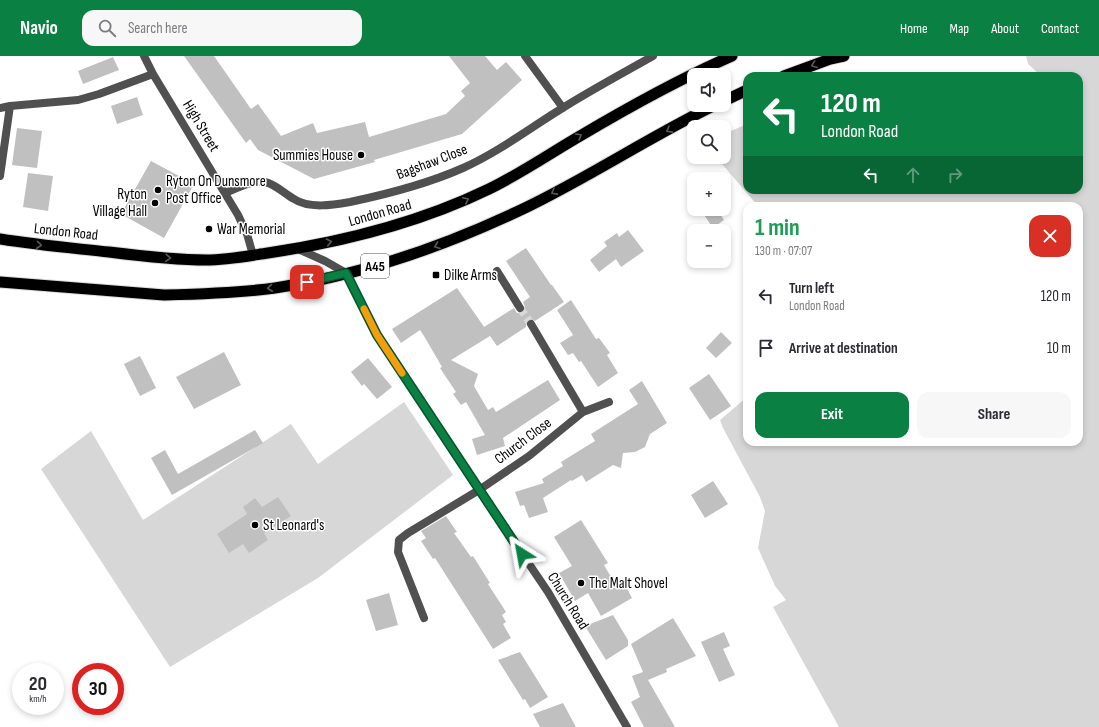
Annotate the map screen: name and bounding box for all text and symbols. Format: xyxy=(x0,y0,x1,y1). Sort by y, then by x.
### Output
search box xyxy=(82,10,362,46)
text: Navio xyxy=(20,17,58,40)
icon: search xyxy=(96,17,118,39)
text: Search here xyxy=(128,19,188,38)
text: Home xyxy=(900,20,928,37)
text: Map xyxy=(950,20,969,37)
text: About xyxy=(991,20,1019,37)
text: Contact xyxy=(1041,20,1079,37)
one-way arrow xyxy=(810,61,817,69)
map controls xyxy=(687,68,731,268)
button: sound xyxy=(687,68,731,112)
text: 120 m xyxy=(821,87,881,120)
icon: left xyxy=(755,88,807,140)
street label: High Street xyxy=(178,97,224,156)
button: search xyxy=(687,120,731,164)
text: London Road xyxy=(821,121,898,142)
one-way arrow xyxy=(665,125,673,132)
one-way arrow xyxy=(575,134,582,141)
street label: Bagshaw Close xyxy=(394,140,470,184)
place label: Summies House xyxy=(273,146,353,165)
marker: Summies House xyxy=(356,150,366,160)
icon: left xyxy=(860,164,882,186)
icon: ahead xyxy=(902,164,924,186)
icon: right xyxy=(944,164,966,186)
place label: Ryton On Dunsmore Post Office xyxy=(166,172,266,208)
button: + xyxy=(687,172,731,216)
place label: Ryton Village Hall xyxy=(93,185,147,221)
marker: Ryton On Dunsmore Post Office xyxy=(153,185,163,195)
one-way arrow xyxy=(551,187,559,195)
street label: London Road xyxy=(346,195,414,231)
one-way arrow xyxy=(462,197,469,205)
marker: Ryton Village Hall xyxy=(150,198,160,208)
text: 1 min xyxy=(755,213,800,242)
button: close xyxy=(1029,215,1071,257)
street label: London Road xyxy=(33,219,99,245)
place label: War Memorial xyxy=(217,220,285,239)
marker: War Memorial xyxy=(204,224,214,234)
button: − xyxy=(687,224,731,268)
one-way arrow xyxy=(325,239,332,247)
one-way arrow xyxy=(36,240,42,249)
one-way arrow xyxy=(433,242,440,250)
text: 130 m · 07:07 xyxy=(755,243,812,259)
one-way arrow xyxy=(165,254,171,263)
road number: A45 xyxy=(361,254,389,278)
pin xyxy=(290,265,324,299)
place label: Dilke Arms xyxy=(444,266,497,285)
marker: Dilke Arms xyxy=(431,270,441,280)
icon: arrive xyxy=(296,271,318,293)
text: Turn left xyxy=(789,279,834,298)
one-way arrow xyxy=(267,284,273,293)
icon: left xyxy=(755,285,777,307)
text: 120 m xyxy=(1041,287,1071,306)
text: London Road xyxy=(789,298,845,314)
icon: arrive xyxy=(755,337,777,359)
text: Arrive at destination xyxy=(789,339,898,358)
text: 10 m xyxy=(1047,339,1071,358)
button: Exit xyxy=(755,392,909,438)
button: Share xyxy=(917,392,1071,438)
street label: Church Close xyxy=(491,413,555,469)
place label: St Leonard's xyxy=(263,516,324,535)
marker: St Leonard's xyxy=(250,520,260,530)
position arrow xyxy=(501,533,543,575)
street label: Church Road xyxy=(543,569,593,633)
place label: The Malt Shovel xyxy=(589,574,668,593)
marker: The Malt Shovel xyxy=(576,578,586,588)
speed limit sign: 30 xyxy=(72,663,124,715)
text: 20 xyxy=(29,672,47,696)
text: km/h xyxy=(29,693,47,705)

